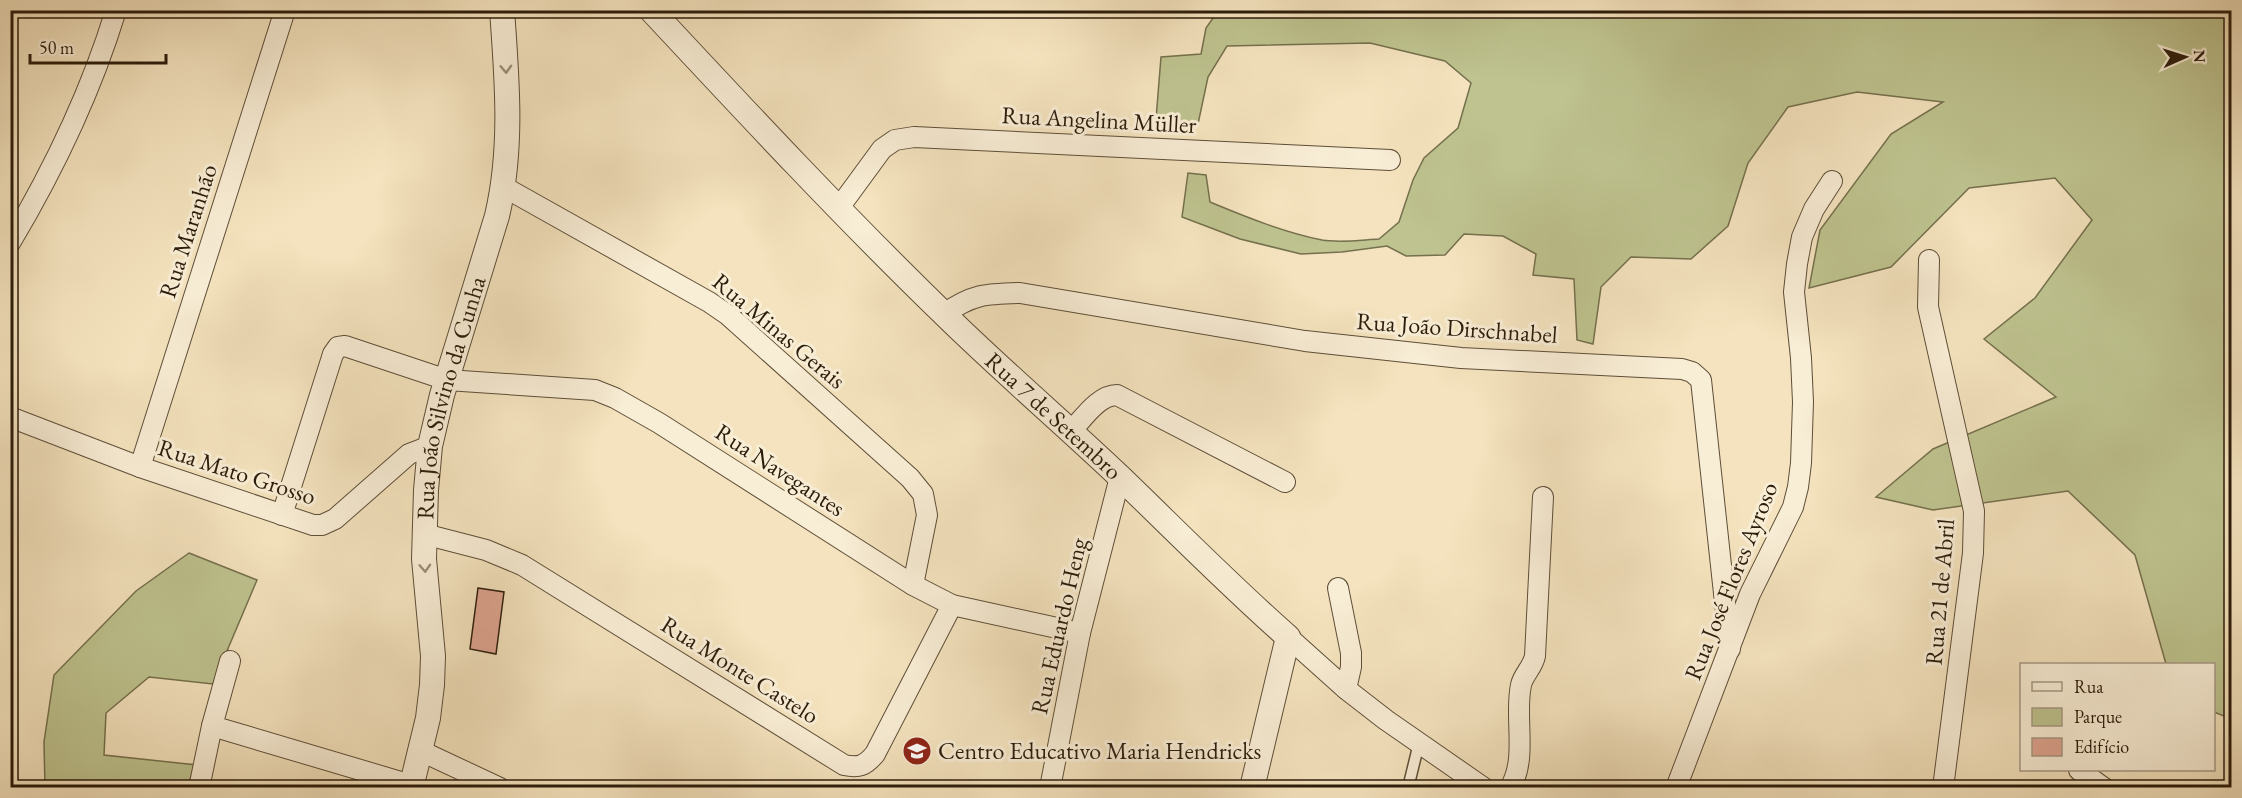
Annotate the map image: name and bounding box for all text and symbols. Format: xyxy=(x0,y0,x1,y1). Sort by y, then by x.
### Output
scale bar xyxy=(30,27,166,65)
north arrow xyxy=(2155,27,2215,87)
text: 50 m xyxy=(39,36,74,59)
text: N xyxy=(2189,49,2210,63)
one-way arrow xyxy=(499,64,512,73)
street label: Rua Angelina Müller xyxy=(1001,99,1197,140)
street label: Rua Maranhão xyxy=(151,160,224,302)
street label: Rua Minas Gerais xyxy=(706,266,852,395)
street label: Rua João Silvino da Cunha xyxy=(409,272,493,520)
street label: Rua João Dirschnabel xyxy=(1355,305,1559,350)
street label: Rua 7 de Setembro xyxy=(979,345,1129,486)
street label: Rua Navegantes xyxy=(709,416,851,523)
street label: Rua Mato Grosso xyxy=(154,431,320,512)
street label: Rua José Flores Ayroso xyxy=(1677,477,1784,684)
street label: Rua 21 de Abril xyxy=(1918,517,1961,666)
street label: Rua Eduardo Heng xyxy=(1023,534,1094,717)
one-way arrow xyxy=(418,563,431,572)
street label: Rua Monte Castelo xyxy=(656,609,825,731)
legend xyxy=(2020,663,2215,771)
text: Rua xyxy=(2074,675,2104,698)
text: Parque xyxy=(2074,705,2122,728)
school or university icon: Centro Educativo Maria Hendricks xyxy=(901,735,933,767)
place label: Centro Educativo Maria Hendricks xyxy=(938,735,1261,766)
text: Edifício xyxy=(2074,735,2129,758)

